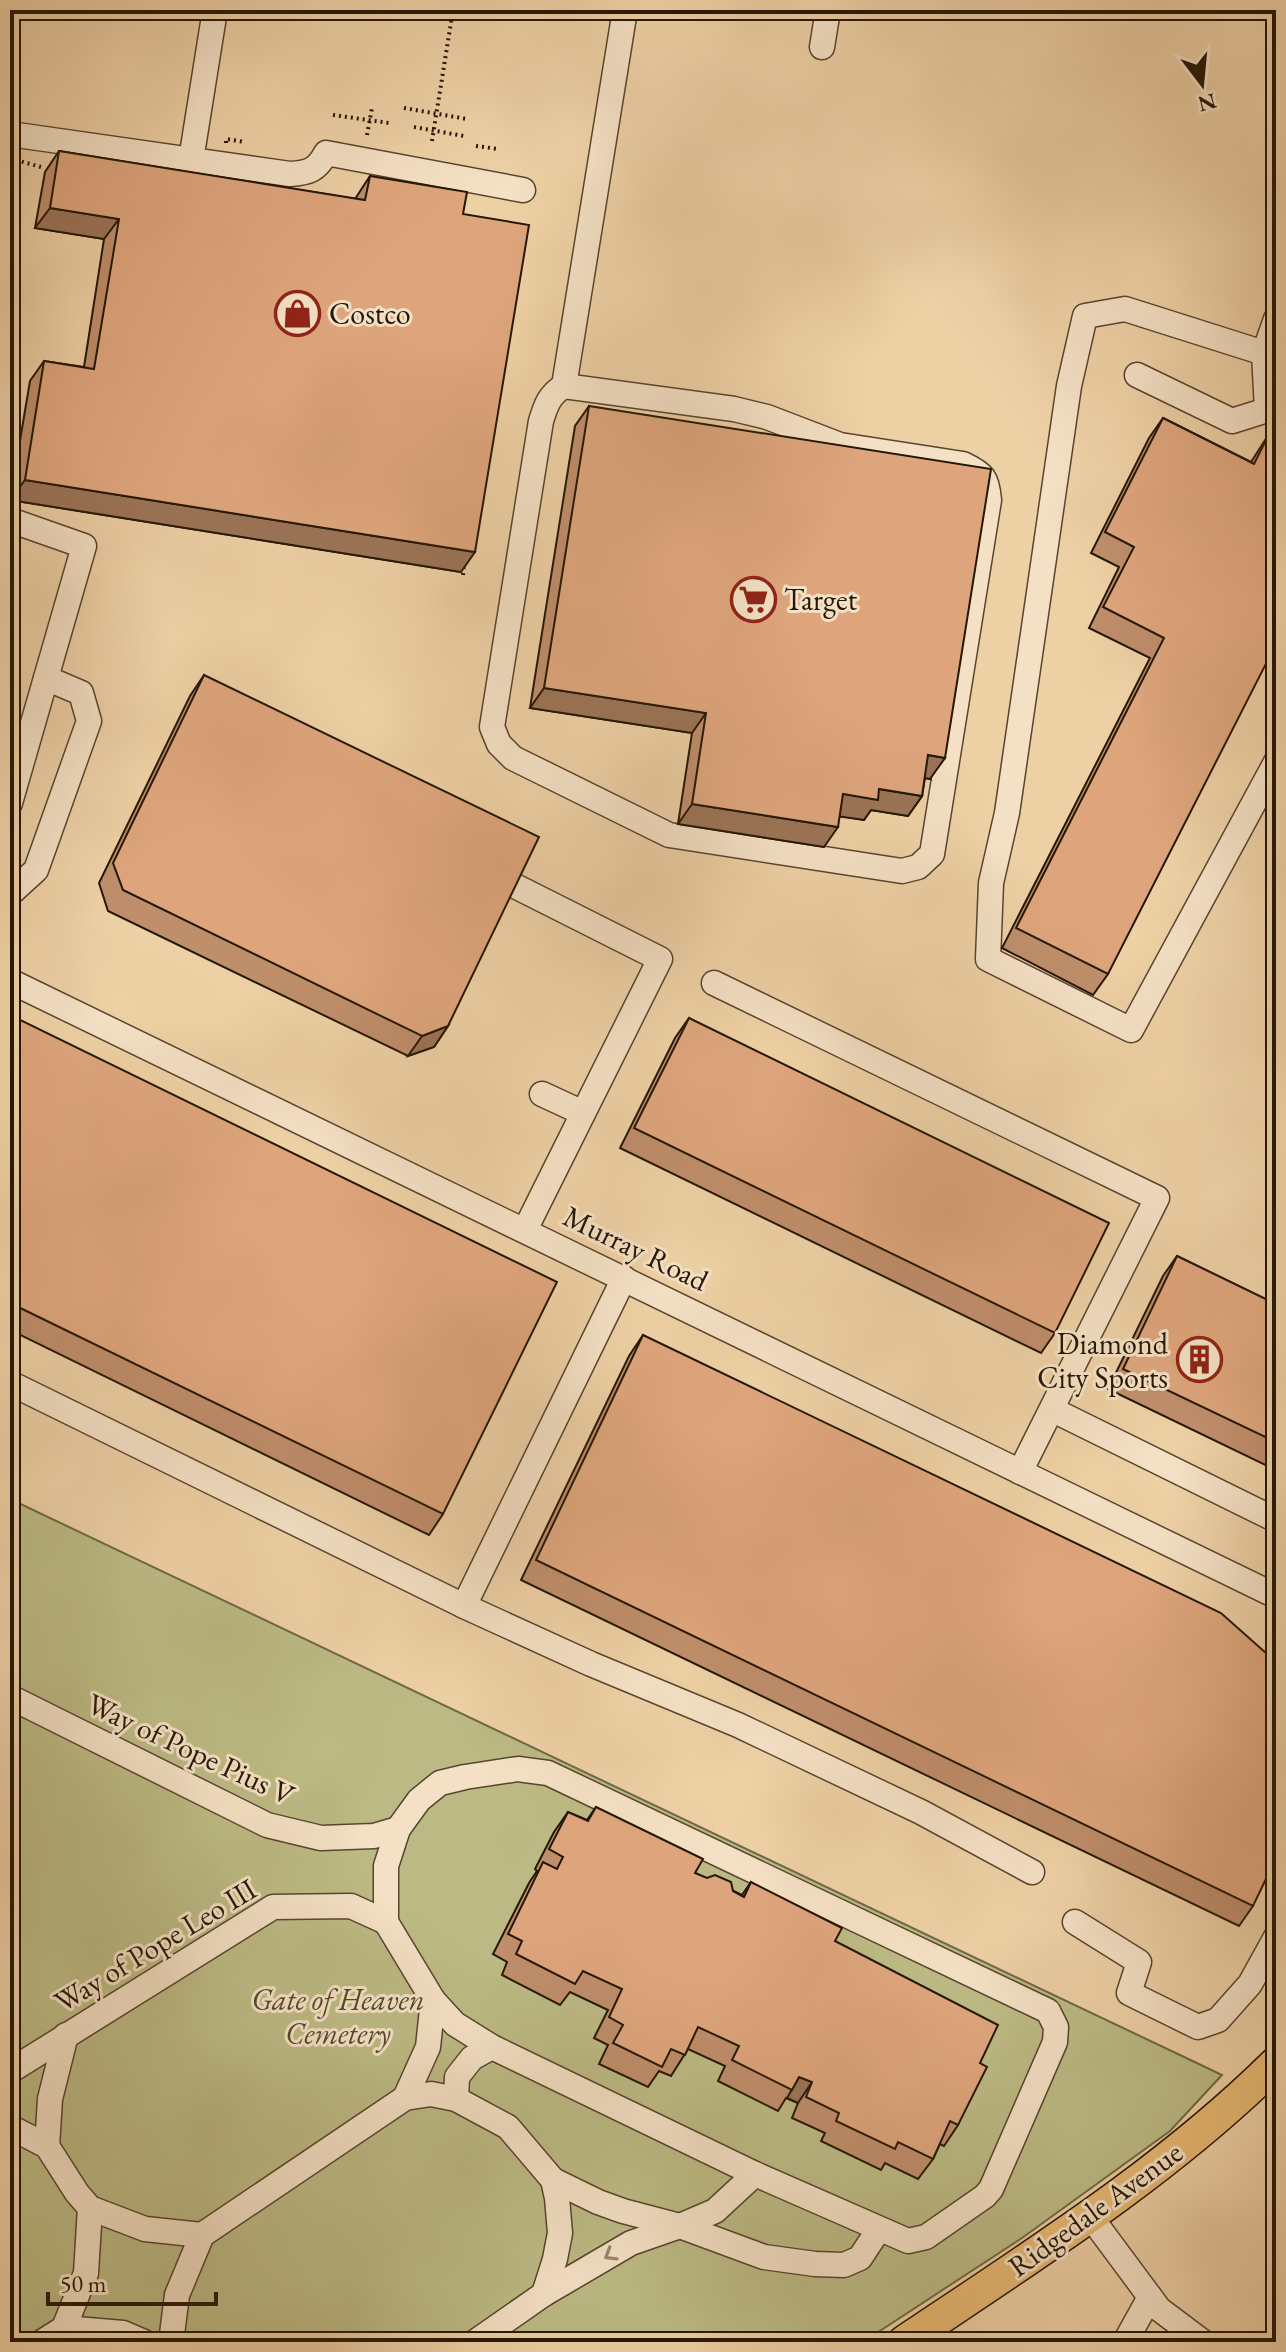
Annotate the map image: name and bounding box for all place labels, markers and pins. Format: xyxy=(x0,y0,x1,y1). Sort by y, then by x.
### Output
shop icon: Costco xyxy=(274,289,322,337)
place label: Costco xyxy=(329,294,411,333)
supermarket icon: Target xyxy=(729,575,777,623)
place label: Target xyxy=(784,580,858,619)
place label: Diamond City Sports xyxy=(1037,1324,1169,1397)
building icon: Diamond City Sports xyxy=(1175,1336,1223,1384)

